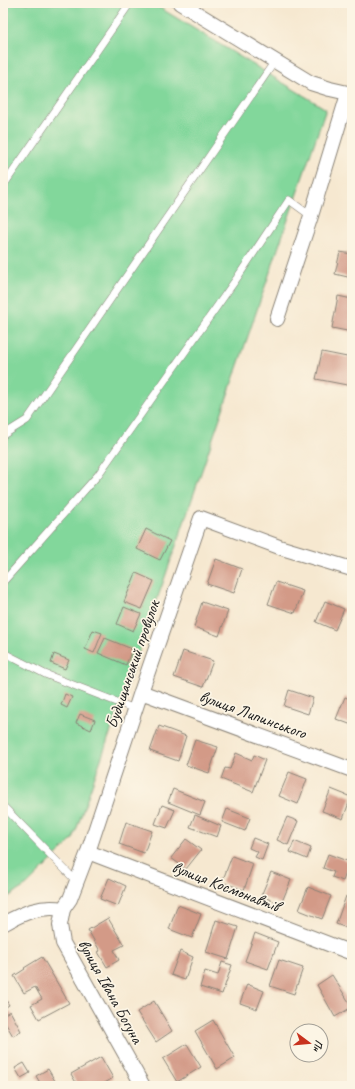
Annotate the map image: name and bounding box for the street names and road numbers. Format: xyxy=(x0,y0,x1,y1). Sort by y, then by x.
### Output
street label: Будищанський провулок xyxy=(101,596,165,731)
street label: вулиця Липинського xyxy=(197,685,310,744)
street label: вулиця Космонавтів xyxy=(169,856,286,918)
street label: вулиця Івана Богуна xyxy=(73,935,148,1048)

